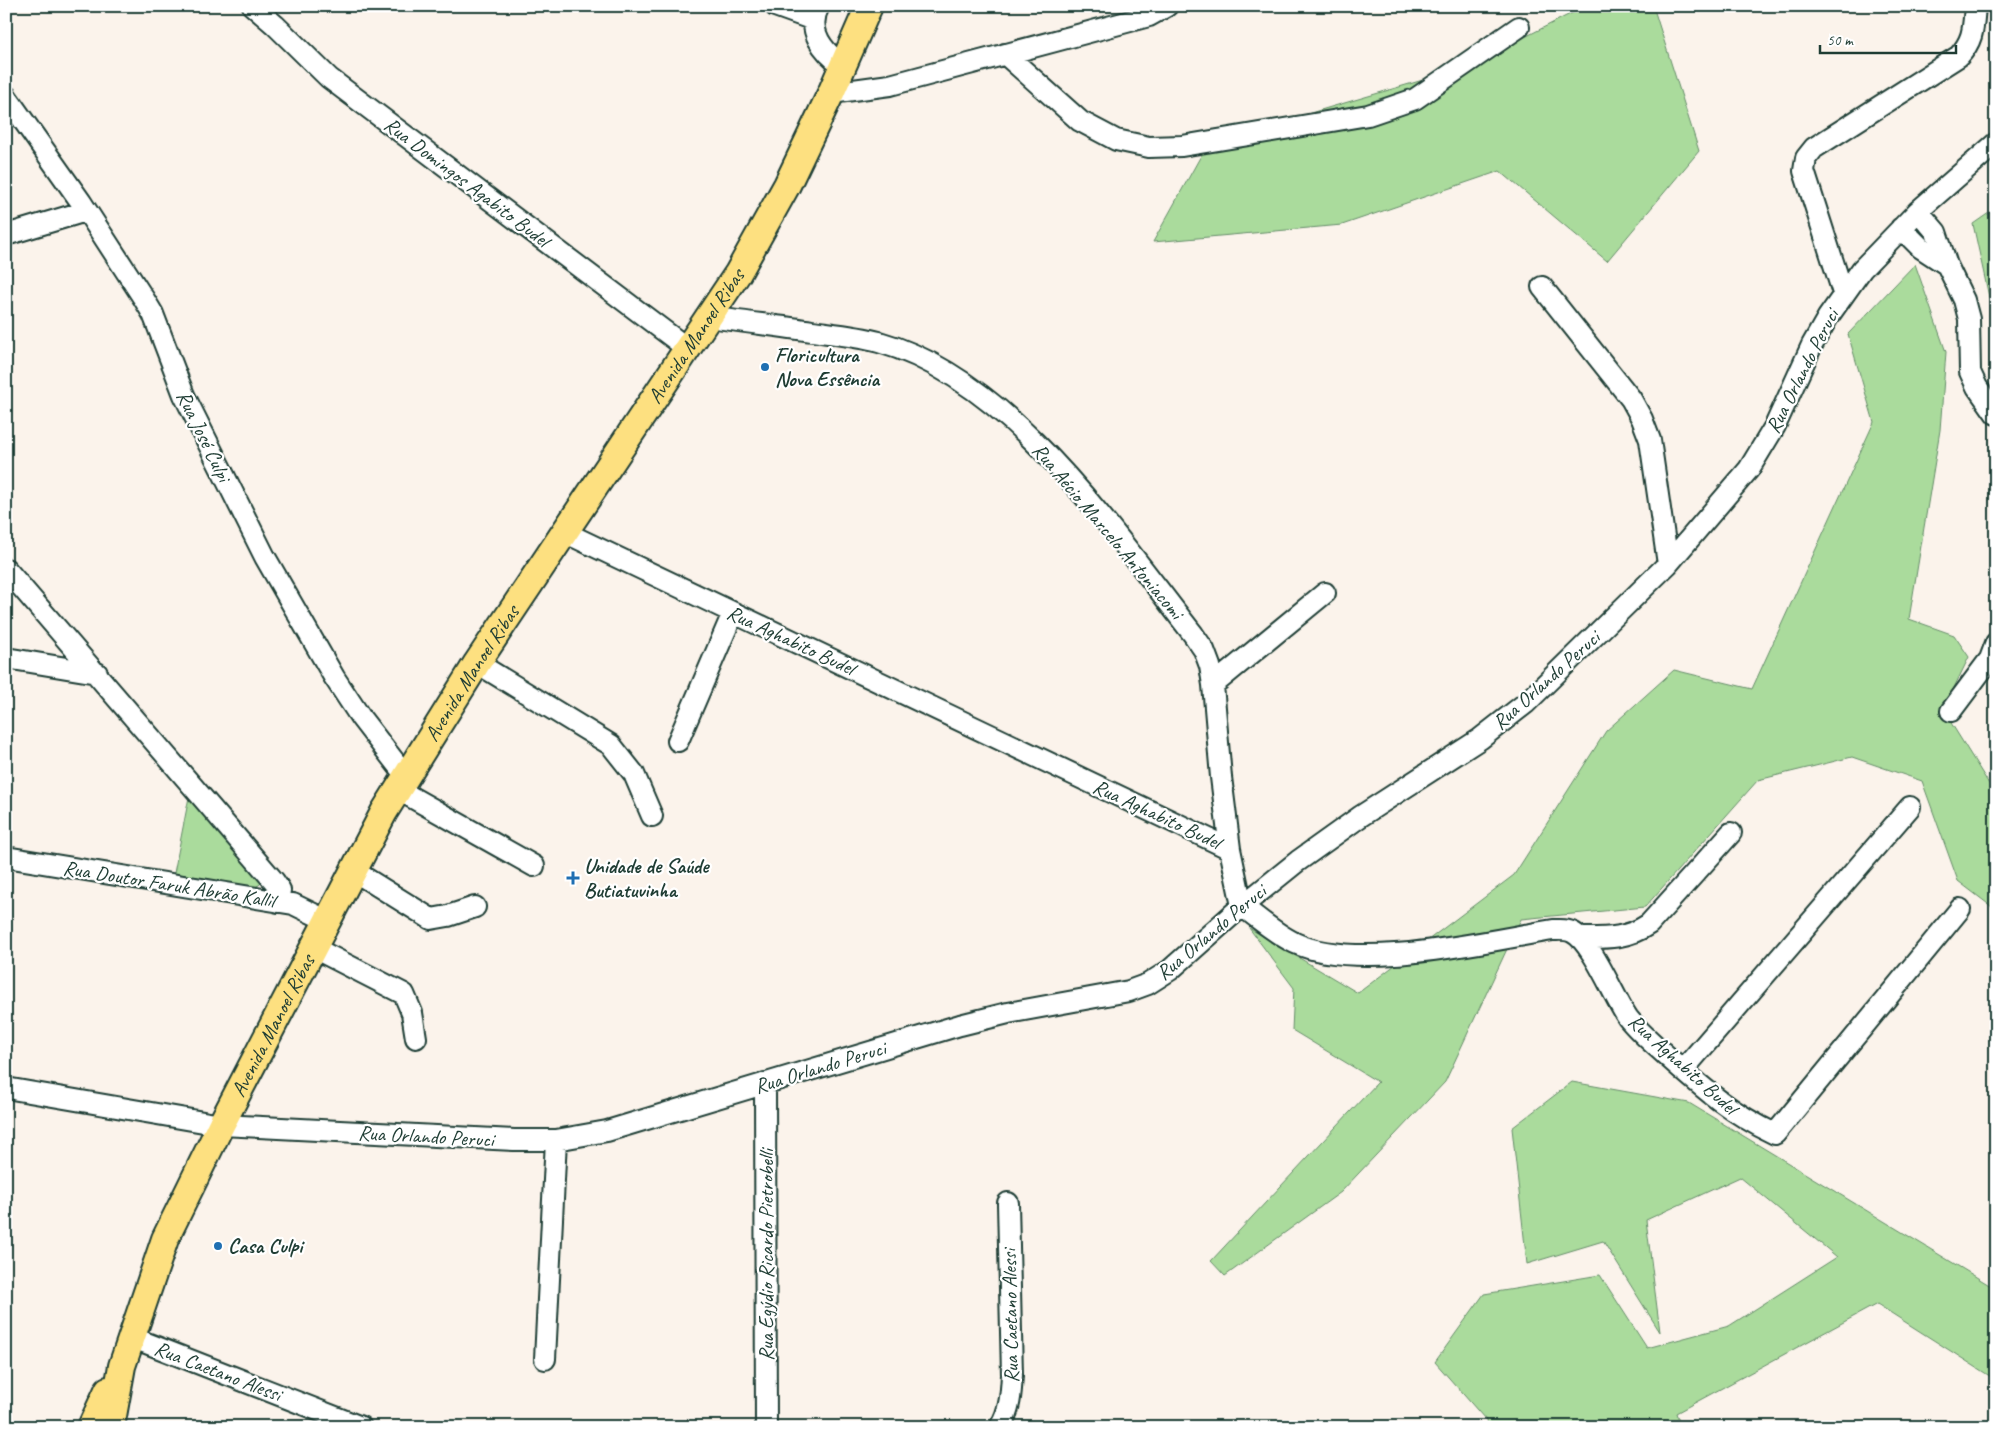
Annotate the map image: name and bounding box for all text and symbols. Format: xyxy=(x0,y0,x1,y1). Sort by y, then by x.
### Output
scale bar xyxy=(1820,22,1956,54)
text: 50 m xyxy=(1827,31,1854,50)
street label: Rua Domingos Agabito Budel xyxy=(379,111,558,255)
street label: Avenida Manoel Ribas xyxy=(642,262,751,408)
street label: Rua Orlando Peruci xyxy=(1760,302,1846,437)
place label: Floricultura Nova Essência xyxy=(775,342,880,392)
marker: Floricultura Nova Essência xyxy=(759,361,771,373)
street label: Rua José Culpi xyxy=(171,386,238,488)
street label: Rua Aécio Marcelo Antoniacomi xyxy=(1027,438,1191,627)
street label: Avenida Manoel Ribas xyxy=(418,599,526,746)
street label: Rua Aghabito Budel xyxy=(723,599,862,682)
street label: Rua Orlando Peruci xyxy=(1487,623,1607,735)
street label: Rua Aghabito Budel xyxy=(1089,773,1228,856)
place label: Unidade de Saúde Butiatuvinha xyxy=(584,853,710,903)
street label: Rua Doutor Faruk Abrão Kallil xyxy=(61,854,280,914)
marker: Unidade de Saúde Butiatuvinha xyxy=(566,871,580,885)
street label: Rua Orlando Peruci xyxy=(1151,876,1274,986)
street label: Avenida Manoel Ribas xyxy=(225,949,321,1101)
street label: Rua Aghabito Budel xyxy=(1623,1008,1745,1122)
street label: Rua Orlando Peruci xyxy=(751,1034,892,1099)
street label: Rua Orlando Peruci xyxy=(357,1119,498,1153)
street label: Rua Egýdio Ricardo Pietrobelli xyxy=(753,1146,779,1361)
place label: Casa Culpi xyxy=(228,1233,305,1259)
marker: Casa Culpi xyxy=(212,1240,224,1252)
street label: Rua Caetano Alessi xyxy=(996,1246,1024,1383)
street label: Rua Caetano Alessi xyxy=(151,1335,288,1408)

